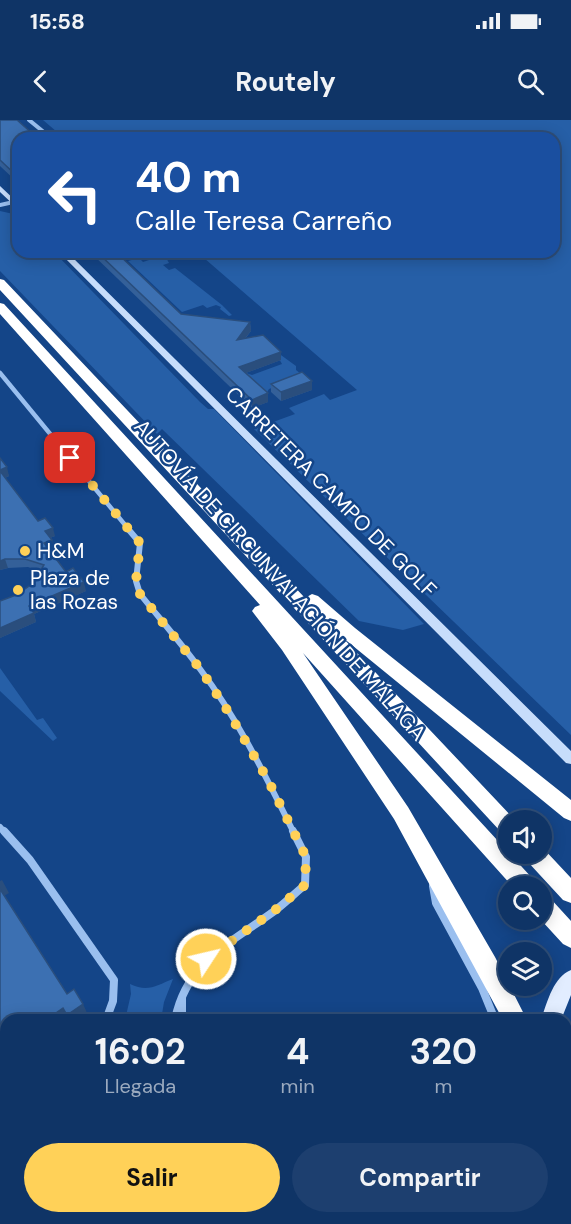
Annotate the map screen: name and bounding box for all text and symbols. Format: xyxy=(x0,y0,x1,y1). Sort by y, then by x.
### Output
text: 15:58 xyxy=(30,7,85,36)
text: Routely xyxy=(235,64,336,99)
icon: back xyxy=(24,65,57,98)
icon: search xyxy=(514,65,547,98)
text: 40 m xyxy=(135,150,241,205)
icon: left xyxy=(36,156,114,234)
text: Calle Teresa Carreño xyxy=(135,203,392,238)
street label: CARRETERA CAMPO DE GOLF xyxy=(219,380,443,604)
street label: AUTOVÍA DE CIRCUNVALACIÓN DE MÁLAGA xyxy=(128,413,432,747)
pin xyxy=(44,432,95,483)
icon: arrive xyxy=(53,441,86,474)
place label: H&M xyxy=(37,537,84,565)
marker: H&M xyxy=(18,544,32,558)
place label: Plaza de las Rozas xyxy=(30,564,118,616)
marker: Plaza de las Rozas xyxy=(11,583,25,597)
map controls xyxy=(498,810,552,996)
button: sound xyxy=(498,810,552,864)
button: search xyxy=(498,876,552,930)
position arrow xyxy=(174,927,238,991)
button: layers xyxy=(498,942,552,996)
text: 16:02 xyxy=(95,1028,186,1075)
text: 4 xyxy=(286,1028,309,1075)
text: 320 xyxy=(410,1028,477,1075)
text: Llegada xyxy=(104,1073,176,1099)
text: min xyxy=(281,1073,315,1099)
text: m xyxy=(434,1073,452,1099)
button: Salir xyxy=(24,1143,280,1212)
button: Compartir xyxy=(292,1143,548,1212)

